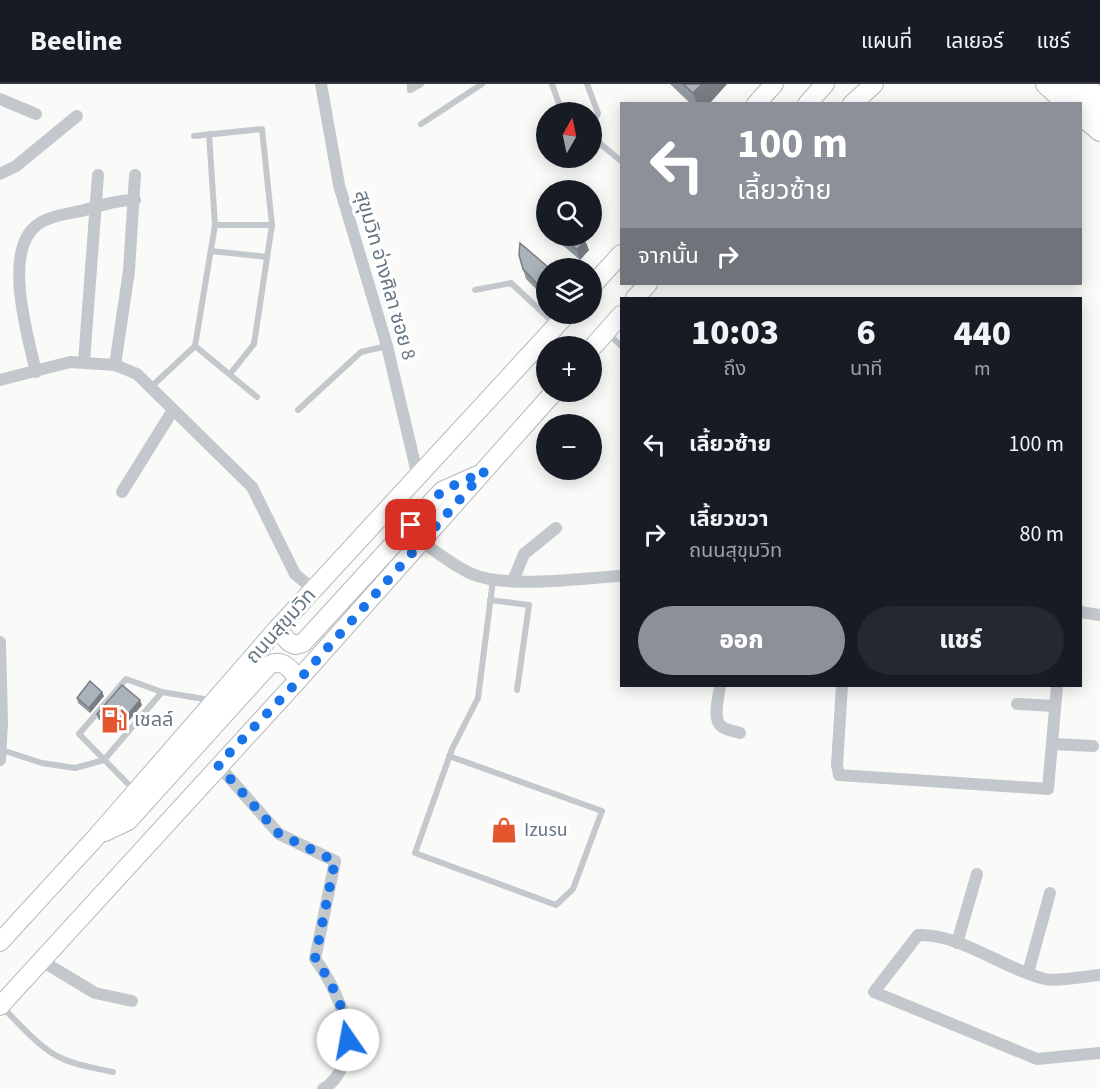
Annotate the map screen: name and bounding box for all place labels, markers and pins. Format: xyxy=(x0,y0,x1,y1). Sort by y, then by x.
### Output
pin xyxy=(385,499,436,550)
fuel station icon: เชลล์ xyxy=(99,705,129,735)
place label: เชลล์ xyxy=(134,706,174,734)
shop icon: Izusu xyxy=(489,815,519,845)
place label: Izusu xyxy=(524,816,568,844)

